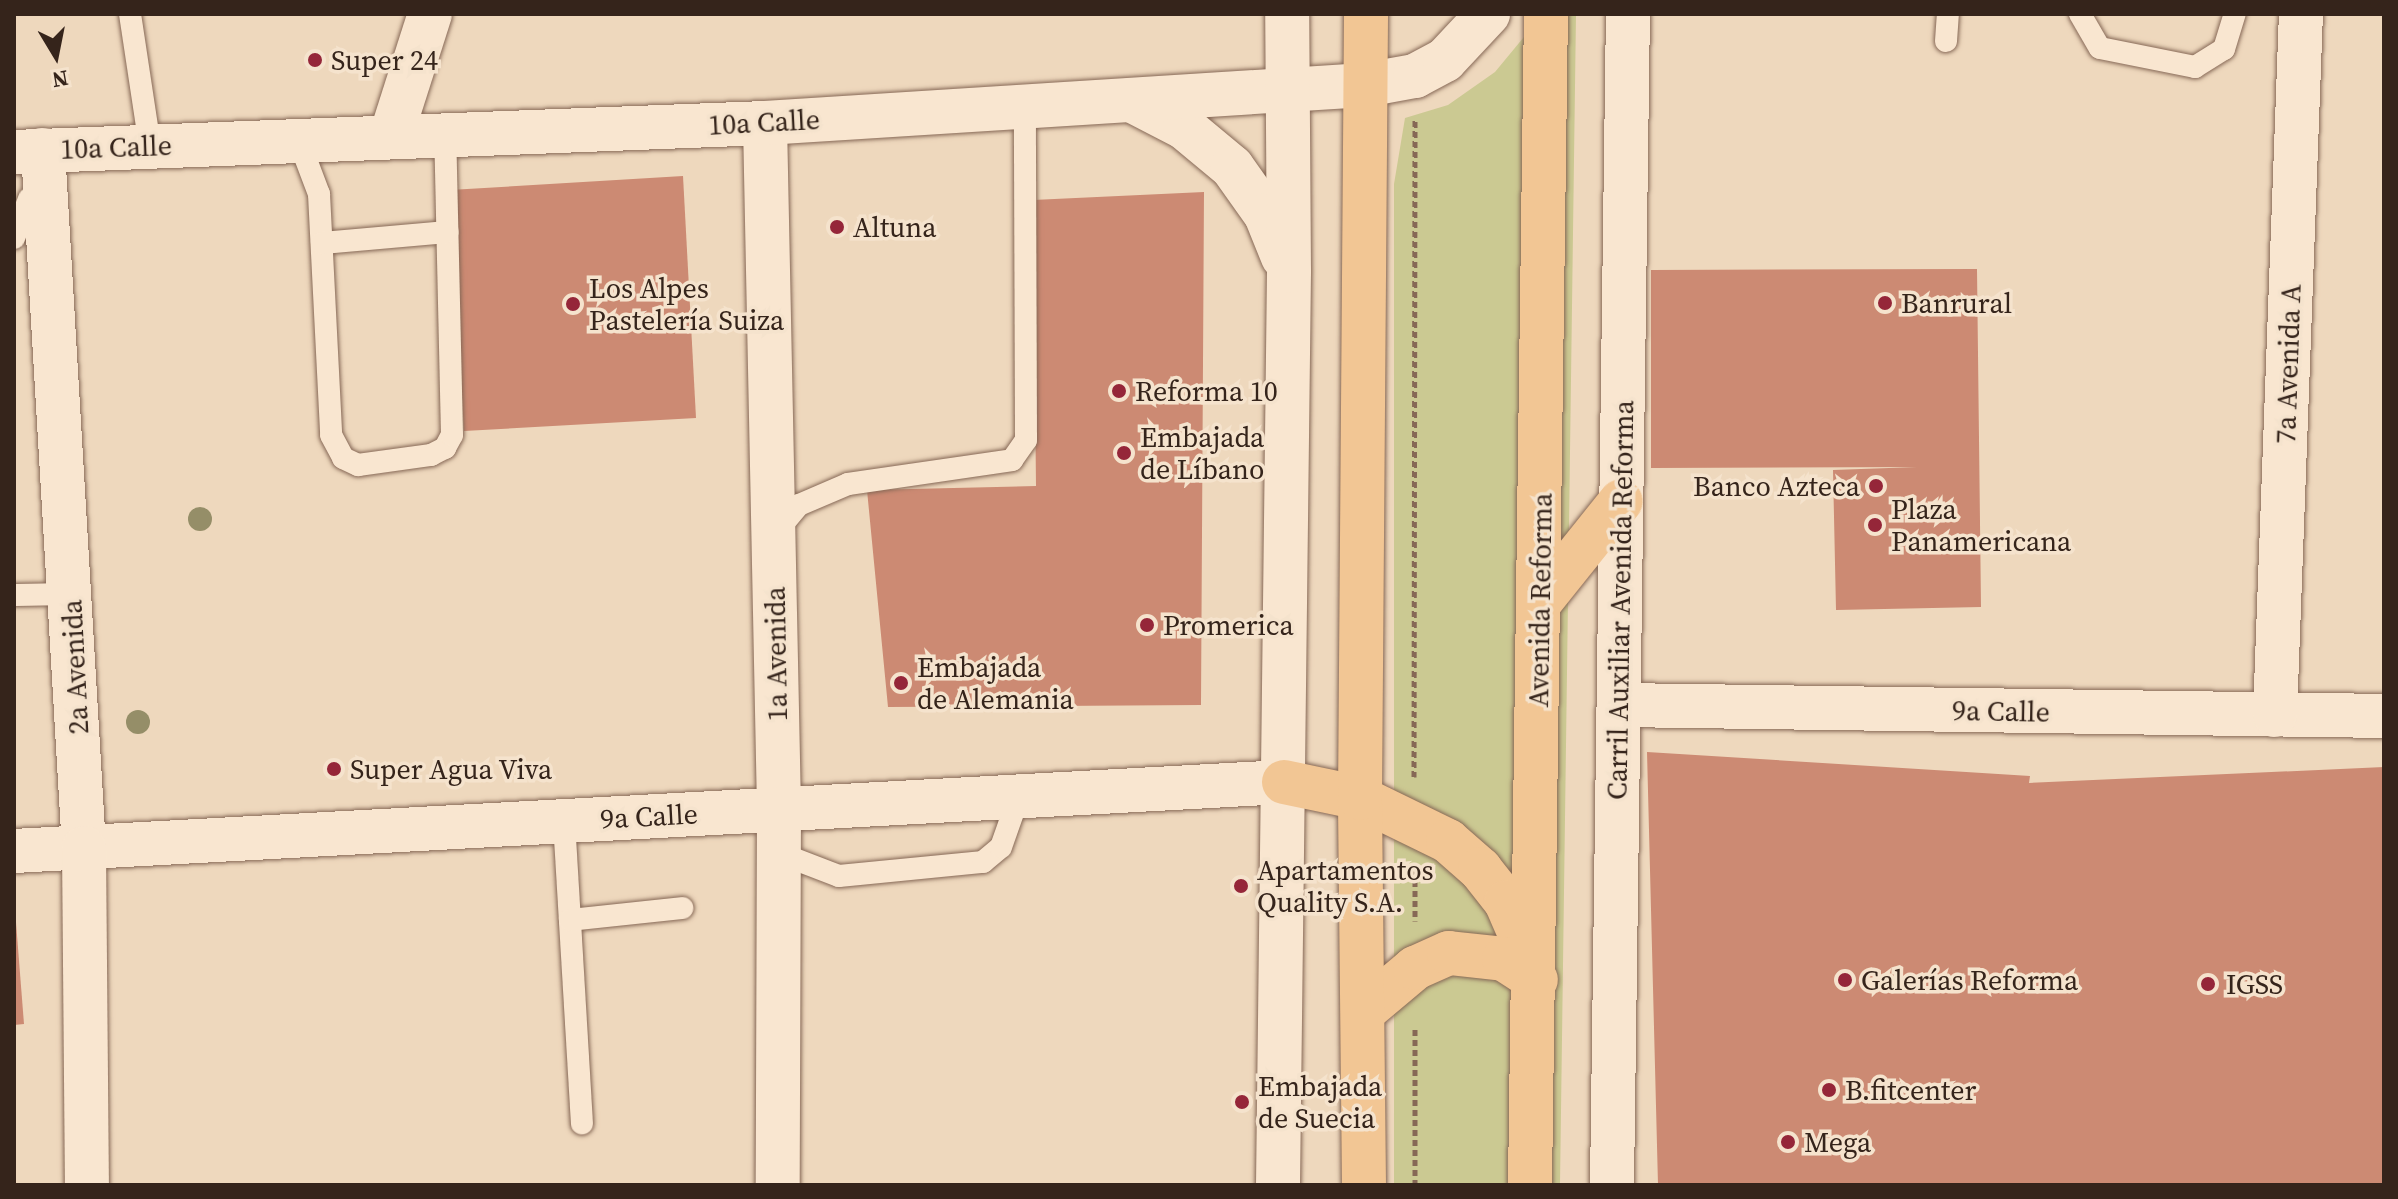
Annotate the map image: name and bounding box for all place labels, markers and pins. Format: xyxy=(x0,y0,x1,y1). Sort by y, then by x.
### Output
place label: Super 24 xyxy=(331,43,438,77)
marker: Super 24 xyxy=(306,51,324,69)
place label: Altuna xyxy=(853,210,937,244)
marker: Altuna xyxy=(828,218,846,236)
place label: Los Alpes Pastelería Suiza xyxy=(589,271,784,337)
place label: Banrural xyxy=(1901,286,2012,320)
marker: Banrural xyxy=(1876,294,1894,312)
marker: Los Alpes Pastelería Suiza xyxy=(564,295,582,313)
place label: Reforma 10 xyxy=(1135,374,1278,408)
marker: Reforma 10 xyxy=(1110,382,1128,400)
place label: Embajada de Líbano xyxy=(1140,420,1264,486)
marker: Embajada de Líbano xyxy=(1115,444,1133,462)
place label: Banco Azteca xyxy=(1693,469,1860,503)
marker: Banco Azteca xyxy=(1867,477,1885,495)
place label: Plaza Panamericana xyxy=(1891,492,2071,558)
marker: Plaza Panamericana xyxy=(1866,516,1884,534)
place label: Promerica xyxy=(1163,608,1294,642)
marker: Promerica xyxy=(1138,616,1156,634)
place label: Embajada de Alemania xyxy=(917,650,1074,716)
marker: Embajada de Alemania xyxy=(892,674,910,692)
place label: Super Agua Viva xyxy=(350,752,553,786)
marker: Super Agua Viva xyxy=(325,760,343,778)
place label: Apartamentos Quality S.A. xyxy=(1257,853,1434,919)
marker: Apartamentos Quality S.A. xyxy=(1232,877,1250,895)
place label: Galerías Reforma xyxy=(1861,963,2078,997)
place label: IGSS xyxy=(2226,967,2283,1001)
marker: Galerías Reforma xyxy=(1836,971,1854,989)
marker: IGSS xyxy=(2197,973,2219,995)
place label: Embajada de Suecia xyxy=(1258,1069,1382,1135)
place label: B.fitcenter xyxy=(1845,1073,1976,1107)
marker: B.fitcenter xyxy=(1820,1081,1838,1099)
marker: Embajada de Suecia xyxy=(1233,1093,1251,1111)
place label: Mega xyxy=(1804,1125,1871,1159)
marker: Mega xyxy=(1779,1133,1797,1151)

